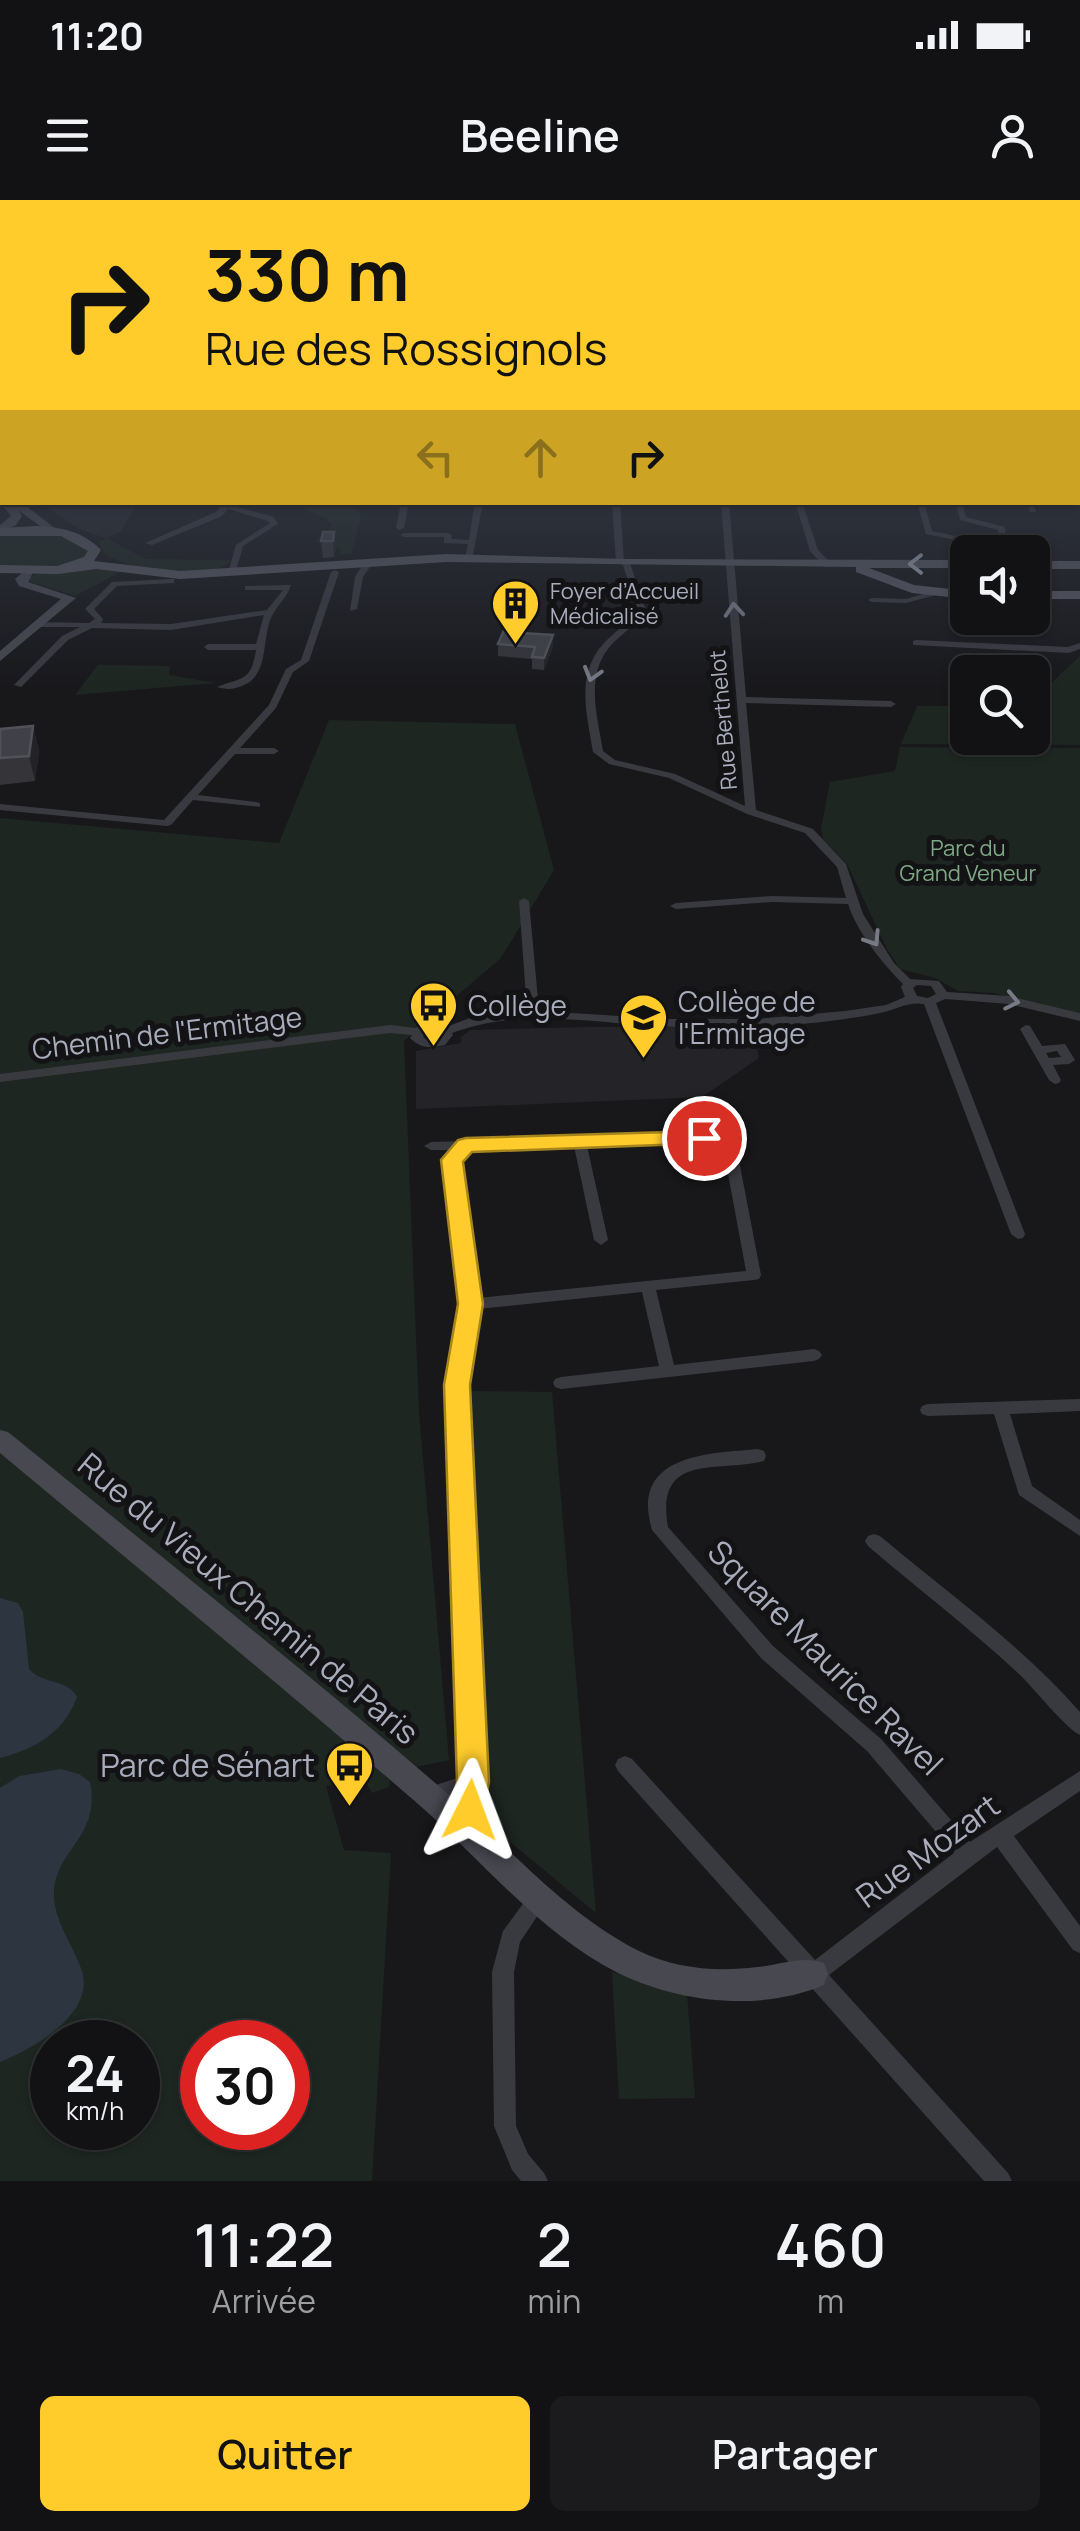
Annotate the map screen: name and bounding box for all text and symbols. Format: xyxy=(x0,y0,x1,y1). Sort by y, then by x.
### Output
text: 11:20 xyxy=(50,9,144,61)
text: Beeline xyxy=(460,104,620,166)
icon: menu xyxy=(40,108,95,163)
icon: person xyxy=(985,108,1040,163)
text: 330 m xyxy=(205,226,409,322)
icon: right xyxy=(40,240,170,370)
text: Rue des Rossignols xyxy=(205,317,608,379)
icon: left xyxy=(408,430,463,485)
icon: ahead xyxy=(513,430,568,485)
icon: right xyxy=(618,430,673,485)
map controls xyxy=(950,535,1050,755)
button: sound xyxy=(950,535,1050,635)
one-way arrow xyxy=(907,553,922,575)
place label: Foyer d’Accueil Médicalisé xyxy=(550,576,699,631)
building icon: Foyer d’Accueil Médicalisé xyxy=(489,578,541,646)
one-way arrow xyxy=(723,602,745,618)
street label: Rue Berthelot xyxy=(702,649,744,791)
button: search xyxy=(950,655,1050,755)
one-way arrow xyxy=(583,664,604,681)
park label: Parc du Grand Veneur xyxy=(900,833,1037,888)
one-way arrow xyxy=(861,928,879,947)
bus stop icon: Collège xyxy=(407,980,459,1048)
place label: Collège de l'Ermitage xyxy=(678,982,816,1052)
place label: Collège xyxy=(468,986,567,1024)
one-way arrow xyxy=(1003,990,1020,1011)
school or university icon: Collège de l'Ermitage xyxy=(617,992,669,1060)
street label: Chemin de l'Ermitage xyxy=(30,997,304,1067)
pin xyxy=(662,1096,747,1181)
icon: arrive xyxy=(677,1111,732,1166)
street label: Rue du Vieux Chemin de Paris xyxy=(69,1442,428,1754)
street label: Square Maurice Ravel xyxy=(698,1530,953,1785)
bus stop icon: Parc de Sénart xyxy=(324,1740,376,1808)
place label: Parc de Sénart xyxy=(100,1743,315,1787)
position arrow xyxy=(418,1758,522,1862)
street label: Rue Mozart xyxy=(847,1783,1008,1917)
speed limit sign: 30 xyxy=(180,2020,310,2150)
text: 24 xyxy=(65,2039,125,2107)
text: km/h xyxy=(66,2093,124,2128)
text: 11:22 xyxy=(193,2203,334,2285)
text: 2 xyxy=(537,2203,572,2285)
text: 460 xyxy=(775,2203,887,2285)
text: Arrivée xyxy=(212,2279,316,2323)
text: min xyxy=(528,2279,581,2323)
text: m xyxy=(817,2279,844,2323)
button: Quitter xyxy=(40,2396,530,2511)
button: Partager xyxy=(550,2396,1040,2511)

